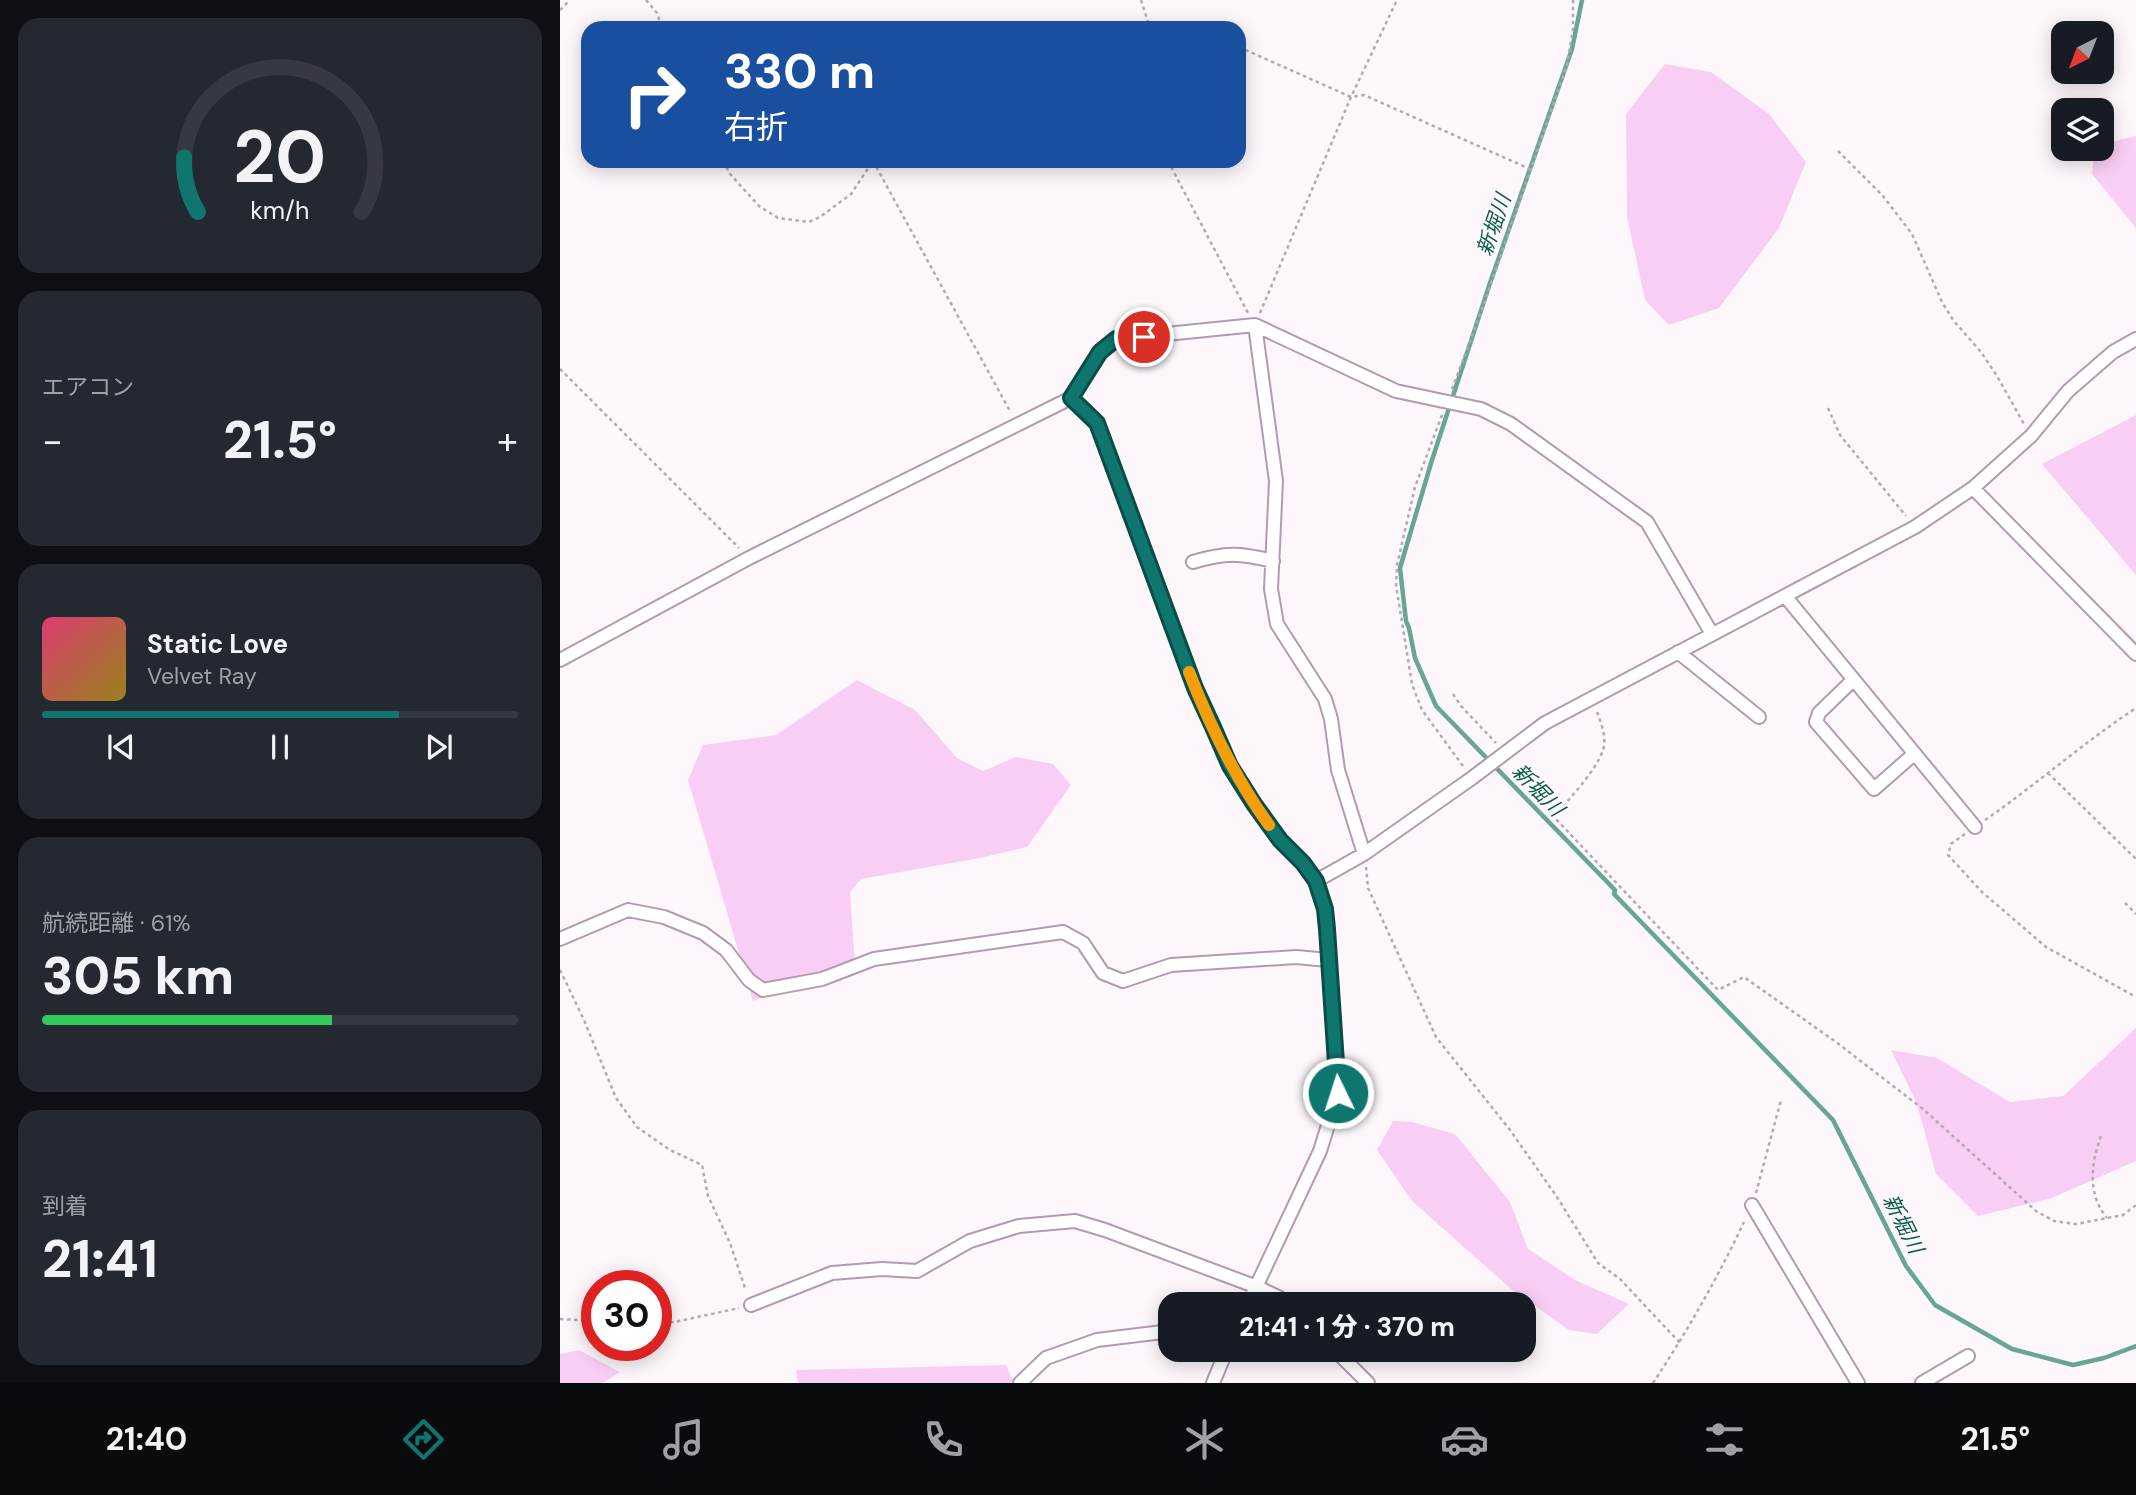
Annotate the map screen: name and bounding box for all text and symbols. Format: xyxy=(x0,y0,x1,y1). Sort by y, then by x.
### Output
north arrow xyxy=(2051,21,2114,84)
map controls xyxy=(2051,21,2114,161)
text: 330 m xyxy=(724,39,875,103)
icon: right xyxy=(609,49,700,140)
button: layers xyxy=(2051,98,2114,161)
text: 右折 xyxy=(724,106,788,148)
text: 20 xyxy=(234,110,326,205)
water label: 新堀川 xyxy=(1471,189,1518,259)
text: km/h xyxy=(250,193,310,226)
pin xyxy=(1114,307,1174,367)
icon: arrive xyxy=(1125,318,1163,356)
text: エアコン xyxy=(42,372,134,402)
text: 21.5° xyxy=(223,406,337,474)
text: − xyxy=(42,416,63,466)
text: + xyxy=(497,416,518,466)
text: Static Love xyxy=(147,627,288,661)
text: Velvet Ray xyxy=(147,661,257,691)
icon: previous xyxy=(102,728,140,766)
icon: pause xyxy=(261,728,299,766)
icon: next xyxy=(420,728,458,766)
water label: 新堀川 xyxy=(1506,758,1571,824)
text: 航続距離 · 61% xyxy=(42,908,191,938)
text: 305 km xyxy=(42,942,234,1010)
position arrow xyxy=(1301,1056,1375,1130)
water label: 新堀川 xyxy=(1876,1190,1931,1260)
text: 到着 xyxy=(42,1191,88,1221)
text: 21:41 xyxy=(42,1225,158,1293)
speed limit sign: 30 xyxy=(581,1270,672,1361)
text: 21:41 · 1 分 · 370 m xyxy=(1239,1310,1455,1344)
icon: directions xyxy=(399,1415,448,1464)
icon: music xyxy=(659,1415,708,1464)
icon: phone xyxy=(919,1415,968,1464)
icon: climate xyxy=(1180,1415,1229,1464)
icon: car xyxy=(1440,1415,1489,1464)
icon: filters xyxy=(1700,1415,1749,1464)
text: 21:40 xyxy=(106,1418,187,1460)
text: 21.5° xyxy=(1961,1418,2030,1460)

